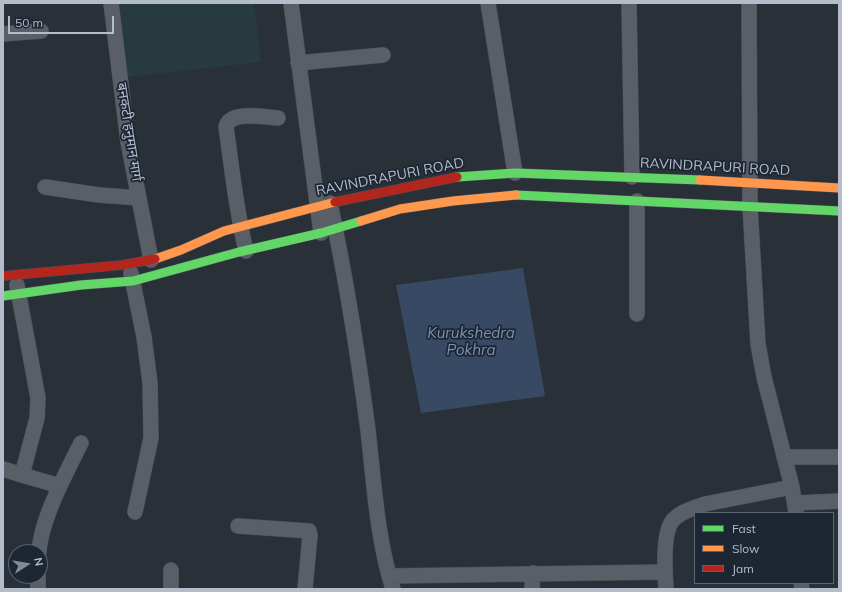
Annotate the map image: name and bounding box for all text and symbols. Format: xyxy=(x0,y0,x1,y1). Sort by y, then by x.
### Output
scale bar xyxy=(10,8,116,34)
text: 50 m xyxy=(15,15,43,30)
street label: बनकटी हनुमान मार्ग xyxy=(113,82,145,182)
street label: RAVINDRAPURI ROAD xyxy=(315,154,465,200)
street label: RAVINDRAPURI ROAD xyxy=(639,155,791,179)
water label: Kurukshedra Pokhra xyxy=(427,324,515,359)
legend xyxy=(694,512,834,584)
text: Fast xyxy=(732,521,756,536)
text: Slow xyxy=(732,541,760,556)
north arrow xyxy=(8,544,48,584)
text: N xyxy=(31,556,46,567)
text: Jam xyxy=(732,561,754,576)

